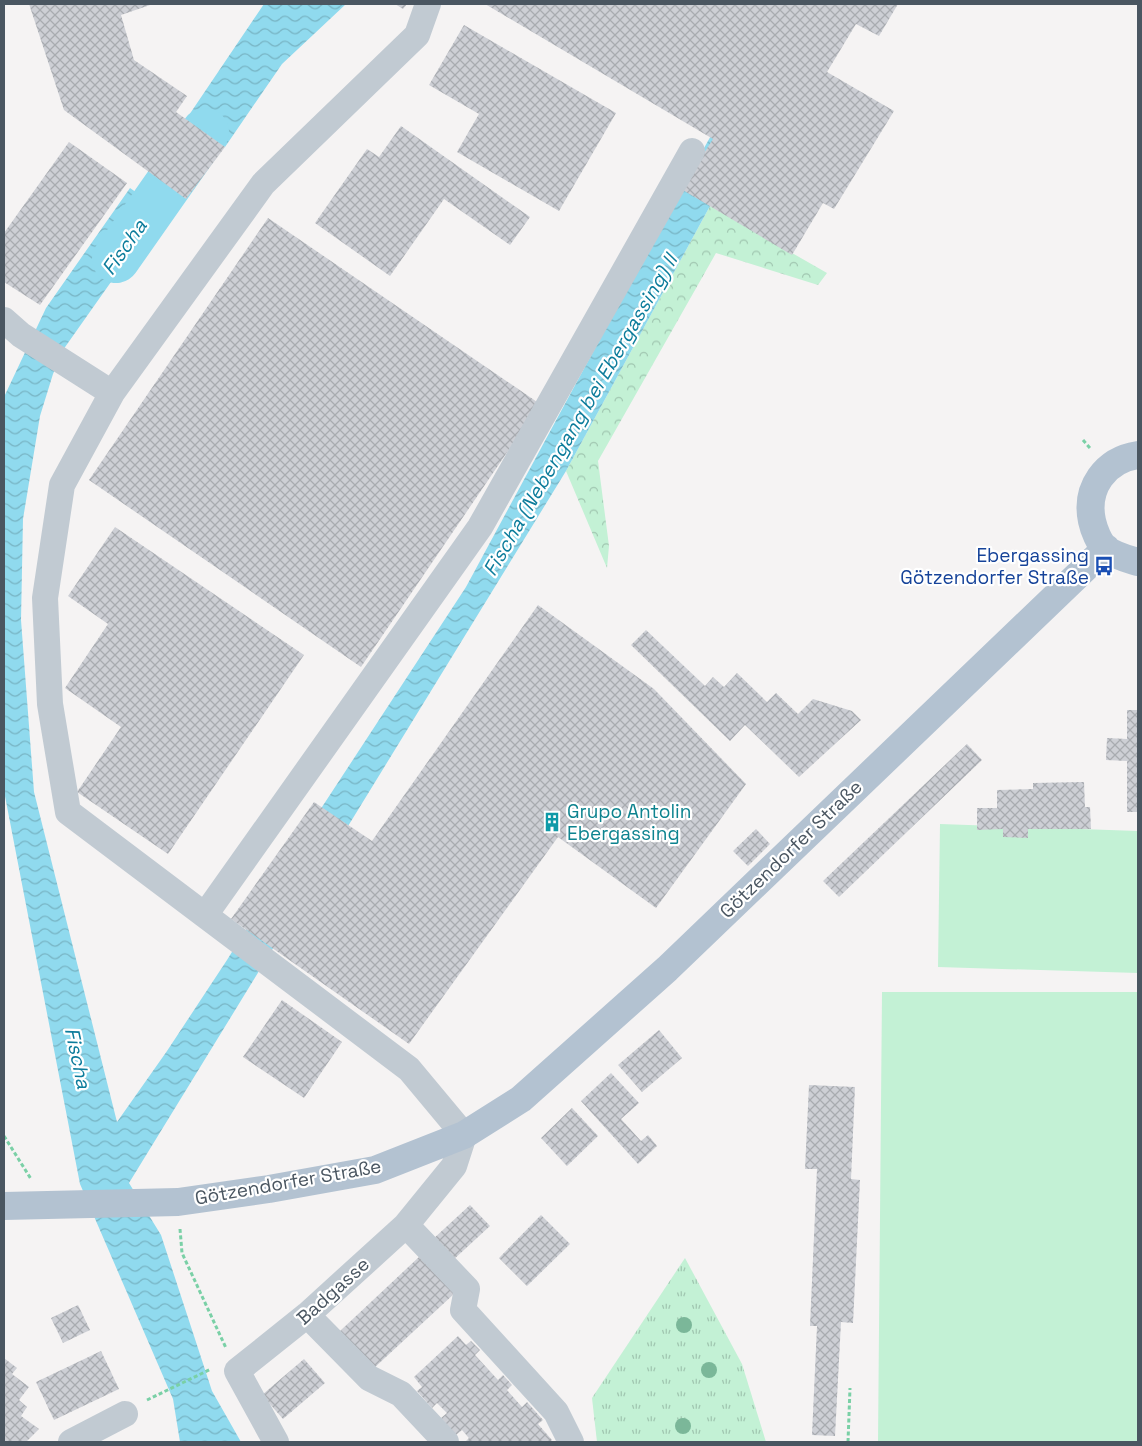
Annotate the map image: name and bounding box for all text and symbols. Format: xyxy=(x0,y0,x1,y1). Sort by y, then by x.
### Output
water label: Fischa xyxy=(96,214,153,280)
water label: Fischa (Nebengang bei Ebergassing) II xyxy=(477,248,684,580)
place label: Ebergassing Götzendorfer Straße xyxy=(900,543,1089,590)
bus stop icon: Ebergassing Götzendorfer Straße xyxy=(1093,555,1115,577)
street label: Götzendorfer Straße xyxy=(714,774,868,924)
place label: Grupo Antolin Ebergassing xyxy=(567,799,691,846)
building icon: Grupo Antolin Ebergassing xyxy=(541,811,563,833)
water label: Fischa xyxy=(59,1025,97,1091)
street label: Götzendorfer Straße xyxy=(193,1153,383,1211)
street label: Badgasse xyxy=(291,1252,375,1330)

